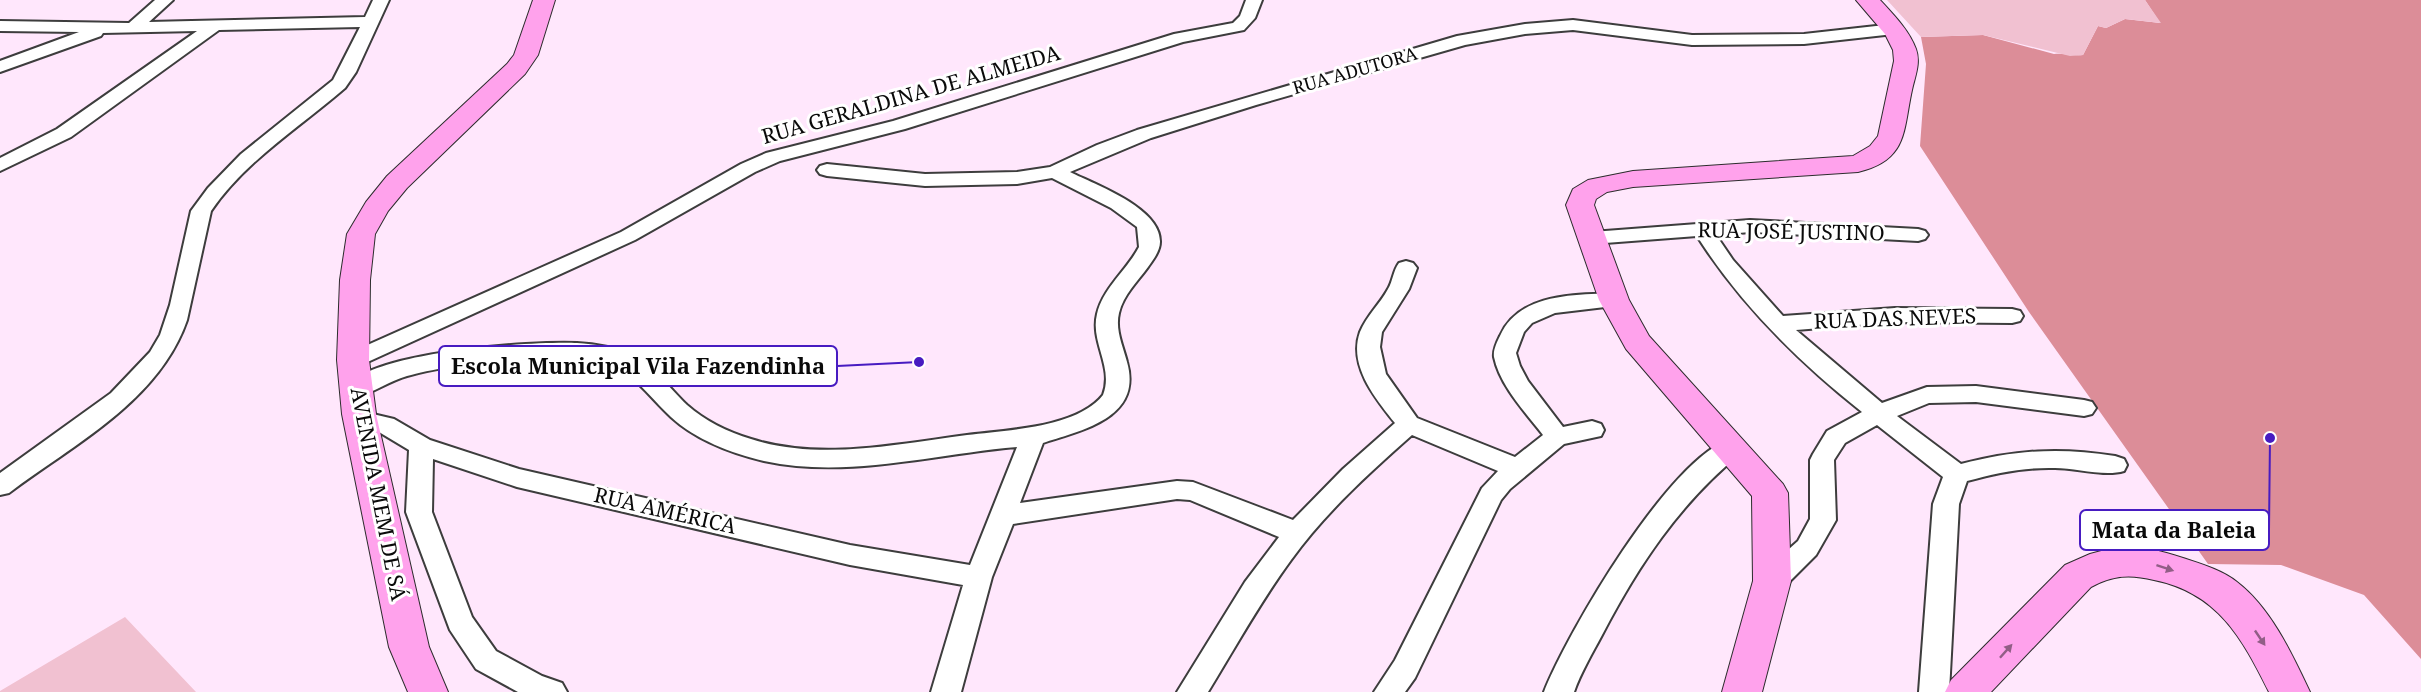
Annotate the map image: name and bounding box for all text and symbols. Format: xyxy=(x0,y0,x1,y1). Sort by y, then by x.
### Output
street label: RUA GERALDINA DE ALMEIDA xyxy=(758,38,1063,150)
street label: RUA ADUTORA xyxy=(1290,41,1420,99)
street label: RUA JOSÉ JUSTINO xyxy=(1697,215,1885,247)
street label: RUA DAS NEVES xyxy=(1813,301,1977,335)
callout: Escola Municipal Vila Fazendinha xyxy=(439,346,837,386)
text: Escola Municipal Vila Fazendinha xyxy=(451,350,825,380)
street label: AVENIDA MEM DE SÁ xyxy=(345,385,413,603)
street label: RUA AMÉRICA xyxy=(591,480,739,540)
callout: Mata da Baleia xyxy=(2080,510,2269,550)
text: Mata da Baleia xyxy=(2092,514,2256,544)
one-way arrow xyxy=(2156,564,2174,574)
one-way arrow xyxy=(2254,629,2266,645)
one-way arrow xyxy=(1999,643,2013,658)

